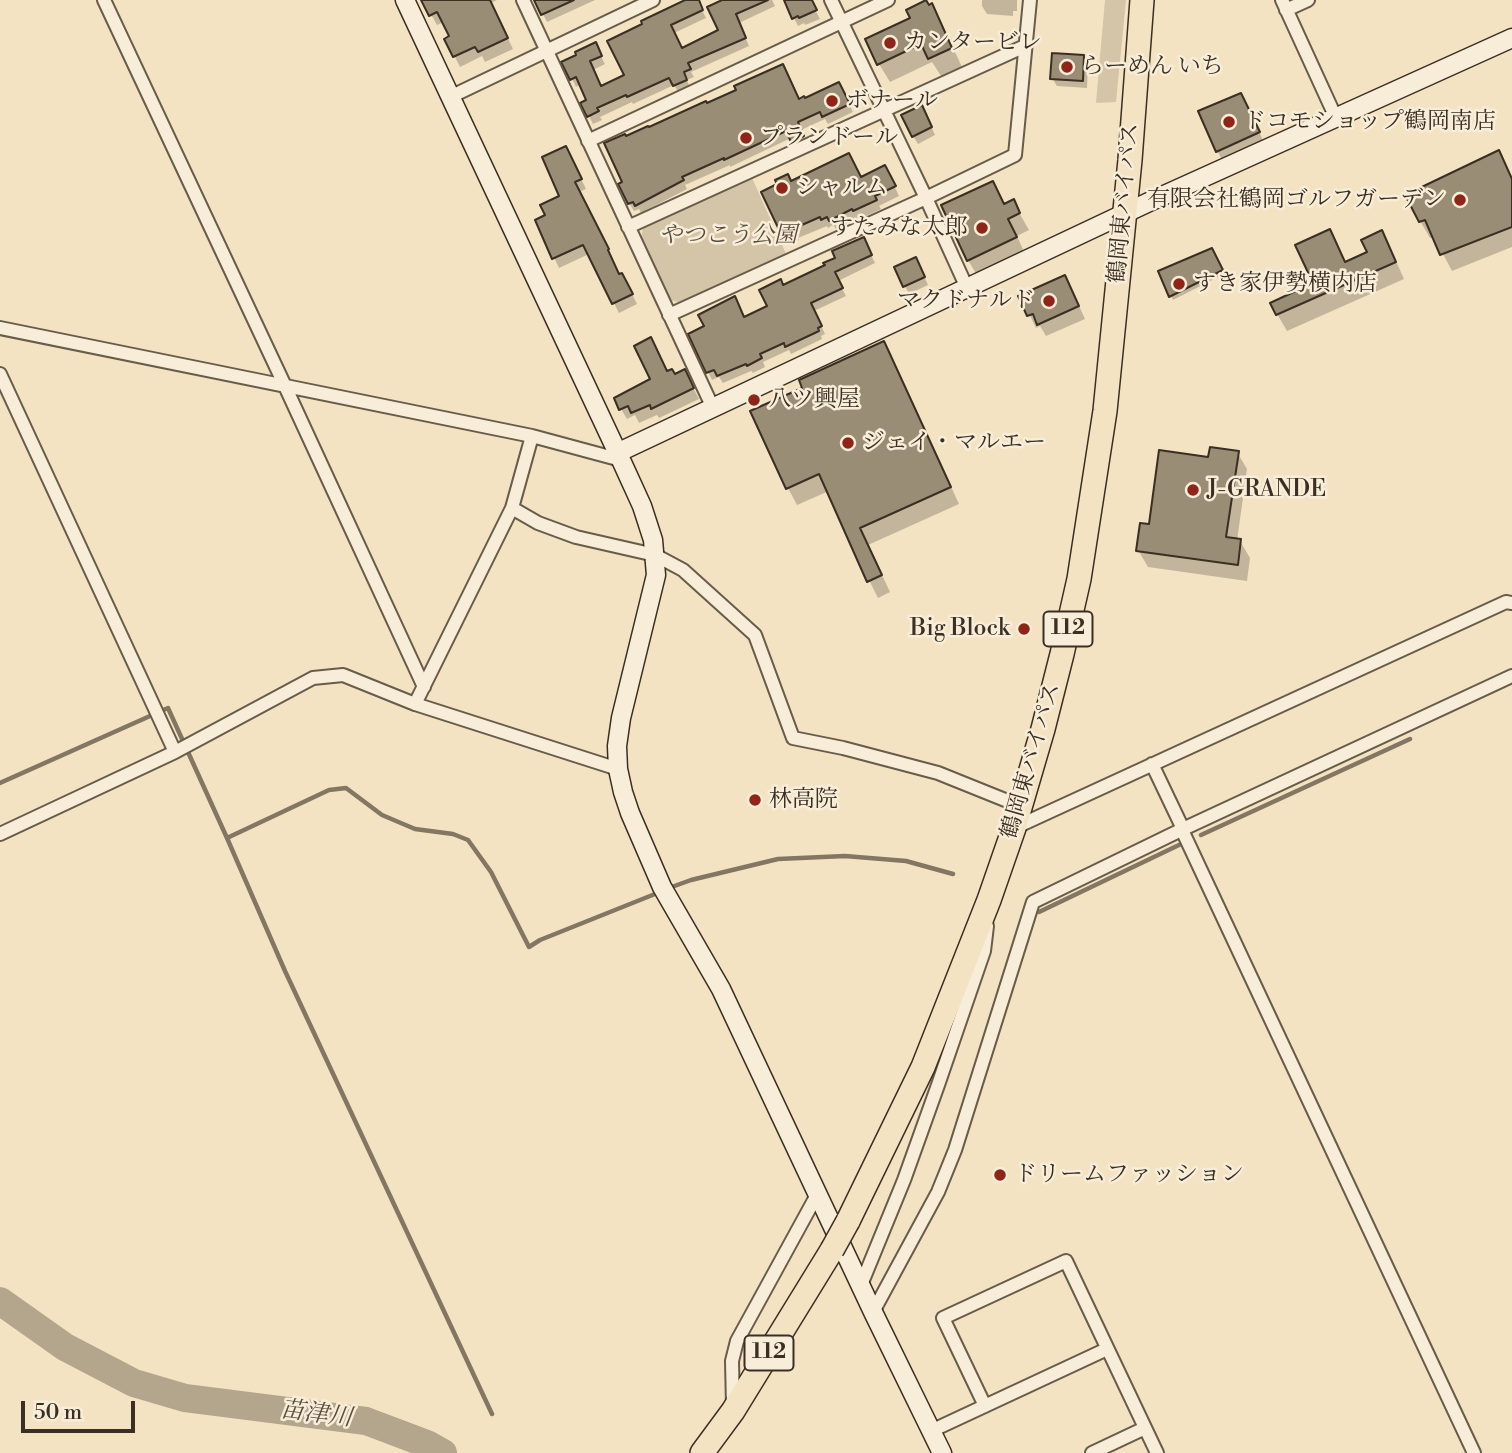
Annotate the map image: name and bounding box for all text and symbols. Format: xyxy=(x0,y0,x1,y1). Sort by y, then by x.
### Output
place label: カンタービレ xyxy=(904,29,1042,57)
marker: カンタービレ xyxy=(882,35,898,51)
place label: らーめん いち xyxy=(1081,53,1224,81)
marker: らーめん いち xyxy=(1059,59,1075,75)
place label: ボナール xyxy=(846,87,938,115)
marker: ボナール xyxy=(824,93,840,109)
place label: ドコモショップ鶴岡南店 xyxy=(1243,108,1496,136)
marker: ドコモショップ鶴岡南店 xyxy=(1221,114,1237,130)
street label: 鶴岡東バイパス xyxy=(1104,122,1146,284)
place label: プランドール xyxy=(760,124,898,152)
marker: プランドール xyxy=(738,130,754,146)
place label: シャルム xyxy=(796,174,888,202)
marker: シャルム xyxy=(774,180,790,196)
place label: 有限会社鶴岡ゴルフガーデン xyxy=(1147,186,1446,214)
marker: 有限会社鶴岡ゴルフガーデン xyxy=(1452,192,1468,208)
place label: すたみな太郎 xyxy=(830,214,968,242)
marker: すたみな太郎 xyxy=(974,220,990,236)
park label: やつこう公園 xyxy=(659,222,797,250)
place label: すき家伊勢横内店 xyxy=(1193,270,1377,298)
marker: すき家伊勢横内店 xyxy=(1171,276,1187,292)
place label: マクドナルド xyxy=(897,287,1035,315)
marker: マクドナルド xyxy=(1041,293,1057,309)
place label: 八ツ興屋 xyxy=(768,386,860,414)
marker: 八ツ興屋 xyxy=(746,392,762,408)
place label: ジェイ・マルエー xyxy=(862,429,1046,457)
marker: ジェイ・マルエー xyxy=(840,435,856,451)
place label: J-GRANDE xyxy=(1207,476,1326,504)
marker: J-GRANDE xyxy=(1185,482,1201,498)
road number: 112 xyxy=(1044,612,1092,646)
place label: Big Block xyxy=(910,615,1010,643)
marker: Big Block xyxy=(1016,621,1032,637)
street label: 鶴岡東バイパス xyxy=(997,680,1067,842)
place label: 林高院 xyxy=(769,786,838,814)
marker: 林高院 xyxy=(747,792,763,808)
place label: ドリームファッション xyxy=(1014,1161,1244,1189)
marker: ドリームファッション xyxy=(992,1167,1008,1183)
road number: 112 xyxy=(744,1336,794,1370)
scale bar xyxy=(24,1386,138,1430)
water label: 苗津川 xyxy=(279,1396,353,1434)
text: 50 m xyxy=(34,1400,82,1426)

